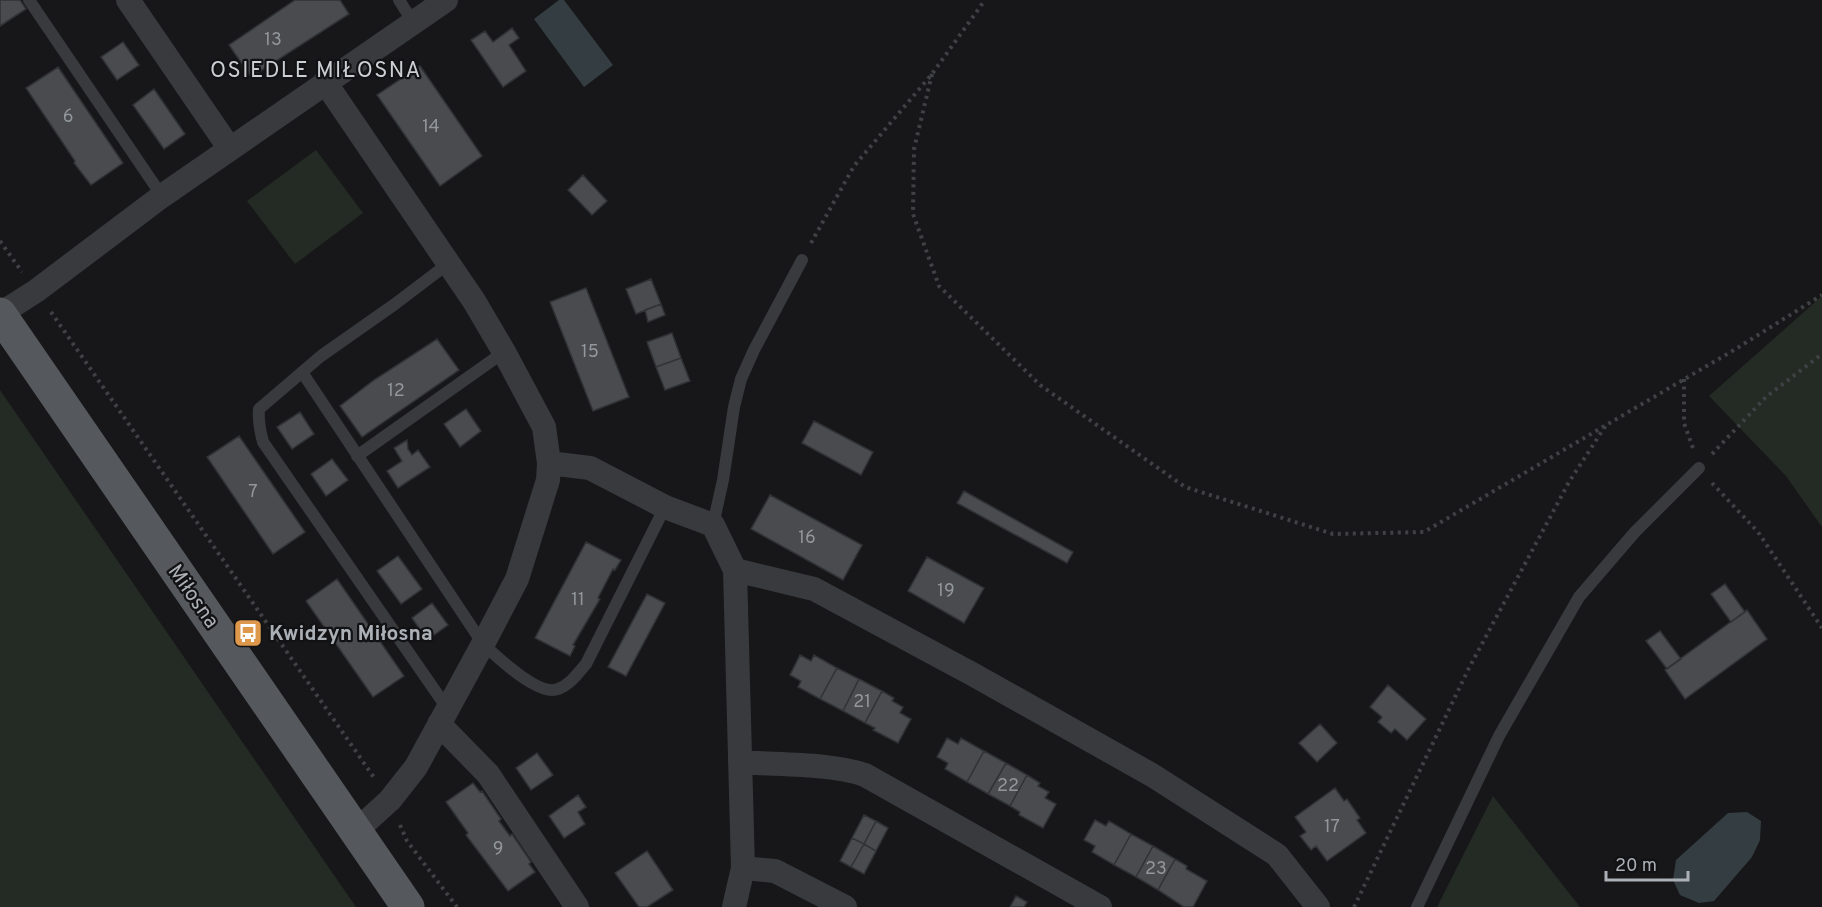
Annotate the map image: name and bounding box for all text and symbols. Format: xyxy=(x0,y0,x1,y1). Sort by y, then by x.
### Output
house number: 13 xyxy=(264,29,282,52)
district label: OSIEDLE MIŁOSNA xyxy=(210,58,422,85)
house number: 6 xyxy=(63,106,73,129)
house number: 14 xyxy=(422,116,440,139)
house number: 15 xyxy=(581,341,599,364)
house number: 12 xyxy=(387,380,405,403)
house number: 7 xyxy=(248,481,258,504)
house number: 16 xyxy=(798,527,816,550)
street label: Miłosna xyxy=(161,560,225,634)
house number: 19 xyxy=(937,580,955,603)
house number: 11 xyxy=(571,589,585,612)
bus stop icon: Kwidzyn Miłosna xyxy=(232,617,264,649)
place label: Kwidzyn Miłosna xyxy=(269,621,433,648)
house number: 21 xyxy=(853,691,871,714)
house number: 22 xyxy=(997,775,1019,798)
house number: 17 xyxy=(1324,816,1340,839)
house number: 9 xyxy=(493,838,503,861)
scale bar xyxy=(1606,844,1688,882)
text: 20 m xyxy=(1615,855,1657,878)
house number: 23 xyxy=(1145,858,1167,881)

